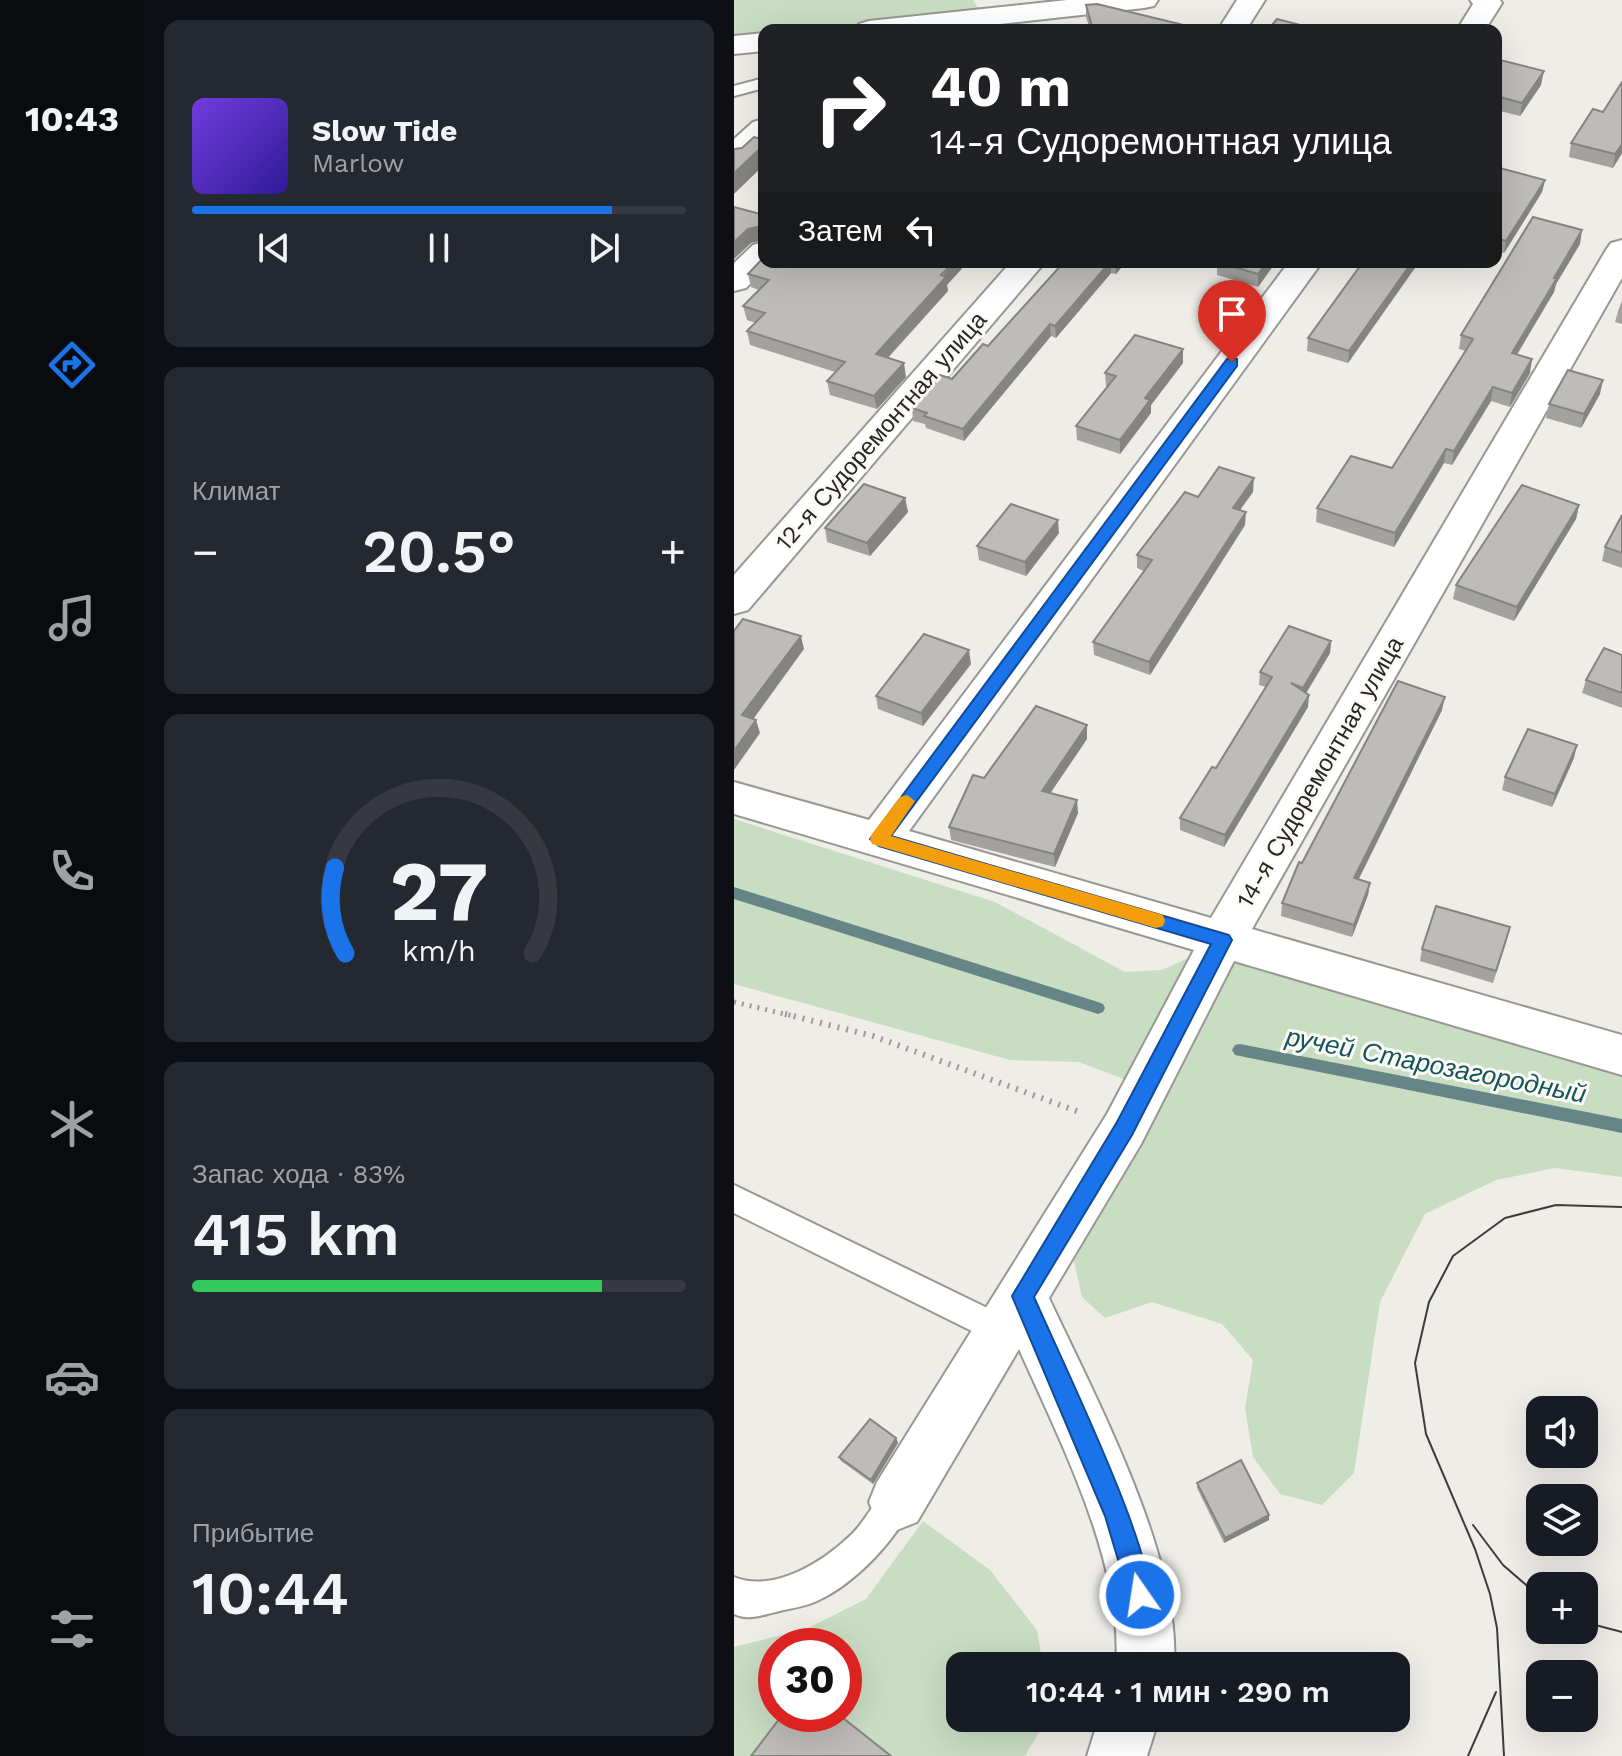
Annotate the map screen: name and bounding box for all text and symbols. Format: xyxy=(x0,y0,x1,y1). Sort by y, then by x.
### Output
text: 40 m xyxy=(930,54,1071,120)
icon: right xyxy=(798,56,902,160)
text: 10:43 xyxy=(25,98,119,140)
text: Slow Tide xyxy=(312,113,457,148)
text: 14-я Судоремонтная улица xyxy=(930,121,1392,163)
text: Marlow xyxy=(312,148,404,178)
icon: left xyxy=(899,208,943,252)
text: Затем xyxy=(798,213,883,248)
icon: previous xyxy=(252,226,296,270)
icon: pause xyxy=(417,226,461,270)
icon: next xyxy=(582,226,626,270)
pin xyxy=(1198,280,1266,362)
icon: arrive xyxy=(1210,292,1254,336)
street label: 12-я Судоремонтная улица xyxy=(770,306,993,556)
icon: directions xyxy=(44,337,100,393)
text: Климат xyxy=(192,476,281,506)
text: 20.5° xyxy=(362,516,516,587)
text: − xyxy=(192,526,219,578)
text: + xyxy=(659,526,686,578)
icon: music xyxy=(44,590,100,646)
street label: 14-я Судоремонтная улица xyxy=(1231,631,1409,912)
icon: phone xyxy=(44,843,100,899)
text: 27 xyxy=(390,843,488,940)
text: km/h xyxy=(402,934,476,968)
water label: ручей Старозагородный xyxy=(1282,1021,1589,1109)
icon: climate xyxy=(44,1096,100,1152)
text: Запас хода · 83% xyxy=(192,1159,405,1189)
text: 415 km xyxy=(192,1199,400,1270)
icon: car xyxy=(44,1349,100,1405)
map controls xyxy=(1526,1396,1598,1732)
button: sound xyxy=(1526,1396,1598,1468)
button: layers xyxy=(1526,1484,1598,1556)
text: Прибытие xyxy=(192,1518,314,1548)
position arrow xyxy=(1098,1553,1182,1637)
text: 10:44 xyxy=(192,1558,349,1629)
button: + xyxy=(1526,1572,1598,1644)
icon: filters xyxy=(44,1601,100,1657)
speed limit sign: 30 xyxy=(758,1628,862,1732)
button: − xyxy=(1526,1660,1598,1732)
text: 10:44 · 1 мин · 290 m xyxy=(1026,1674,1330,1709)

